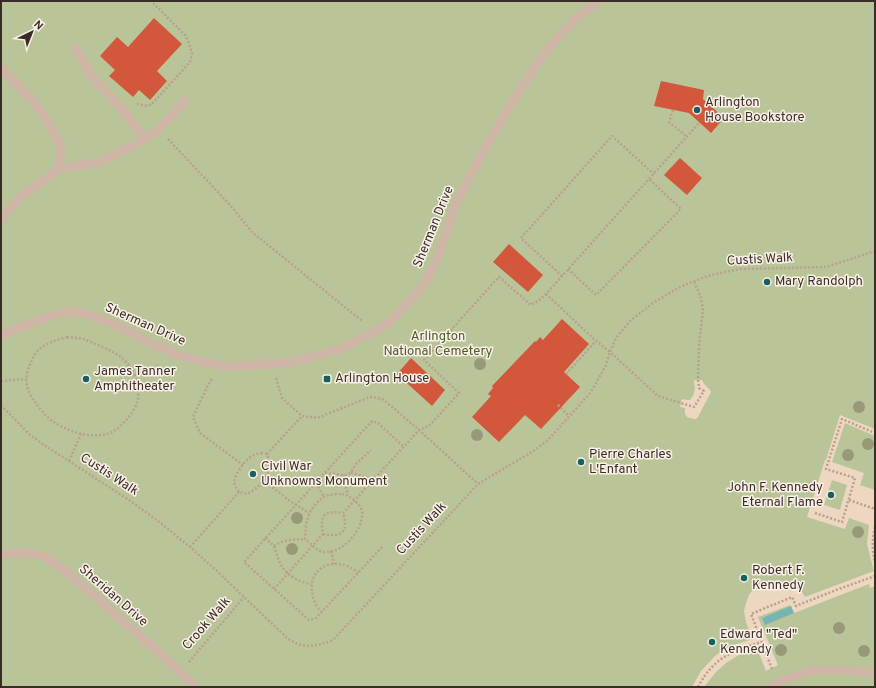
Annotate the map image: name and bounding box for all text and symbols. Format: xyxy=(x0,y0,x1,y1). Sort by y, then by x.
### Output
north arrow xyxy=(12,12,52,52)
text: N xyxy=(30,18,46,33)
place label: Arlington House Bookstore xyxy=(705,95,804,126)
marker: Arlington House Bookstore xyxy=(692,105,702,115)
street label: Sherman Drive xyxy=(410,184,458,270)
street label: Custis Walk xyxy=(726,250,794,270)
place label: Mary Randolph xyxy=(775,274,863,290)
marker: Mary Randolph xyxy=(762,277,772,287)
street label: Sherman Drive xyxy=(102,300,188,350)
park label: Arlington National Cemetery xyxy=(384,329,493,360)
place label: James Tanner Amphitheater xyxy=(94,364,176,395)
place label: Arlington House xyxy=(335,371,429,387)
marker: James Tanner Amphitheater xyxy=(81,374,91,384)
marker: Arlington House xyxy=(322,374,332,384)
place label: Pierre Charles L'Enfant xyxy=(589,447,672,478)
street label: Custis Walk xyxy=(77,450,141,500)
marker: Pierre Charles L'Enfant xyxy=(576,457,586,467)
place label: Civil War Unknowns Monument xyxy=(261,459,388,490)
marker: Civil War Unknowns Monument xyxy=(248,469,258,479)
place label: John F. Kennedy Eternal Flame xyxy=(727,480,823,511)
marker: John F. Kennedy Eternal Flame xyxy=(826,490,836,500)
street label: Custis Walk xyxy=(394,499,451,559)
street label: Sheridan Drive xyxy=(75,562,151,630)
place label: Robert F. Kennedy xyxy=(752,563,805,594)
marker: Robert F. Kennedy xyxy=(739,573,749,583)
street label: Crook Walk xyxy=(180,594,235,654)
place label: Edward "Ted" Kennedy xyxy=(720,627,797,658)
marker: Edward "Ted" Kennedy xyxy=(707,637,717,647)

